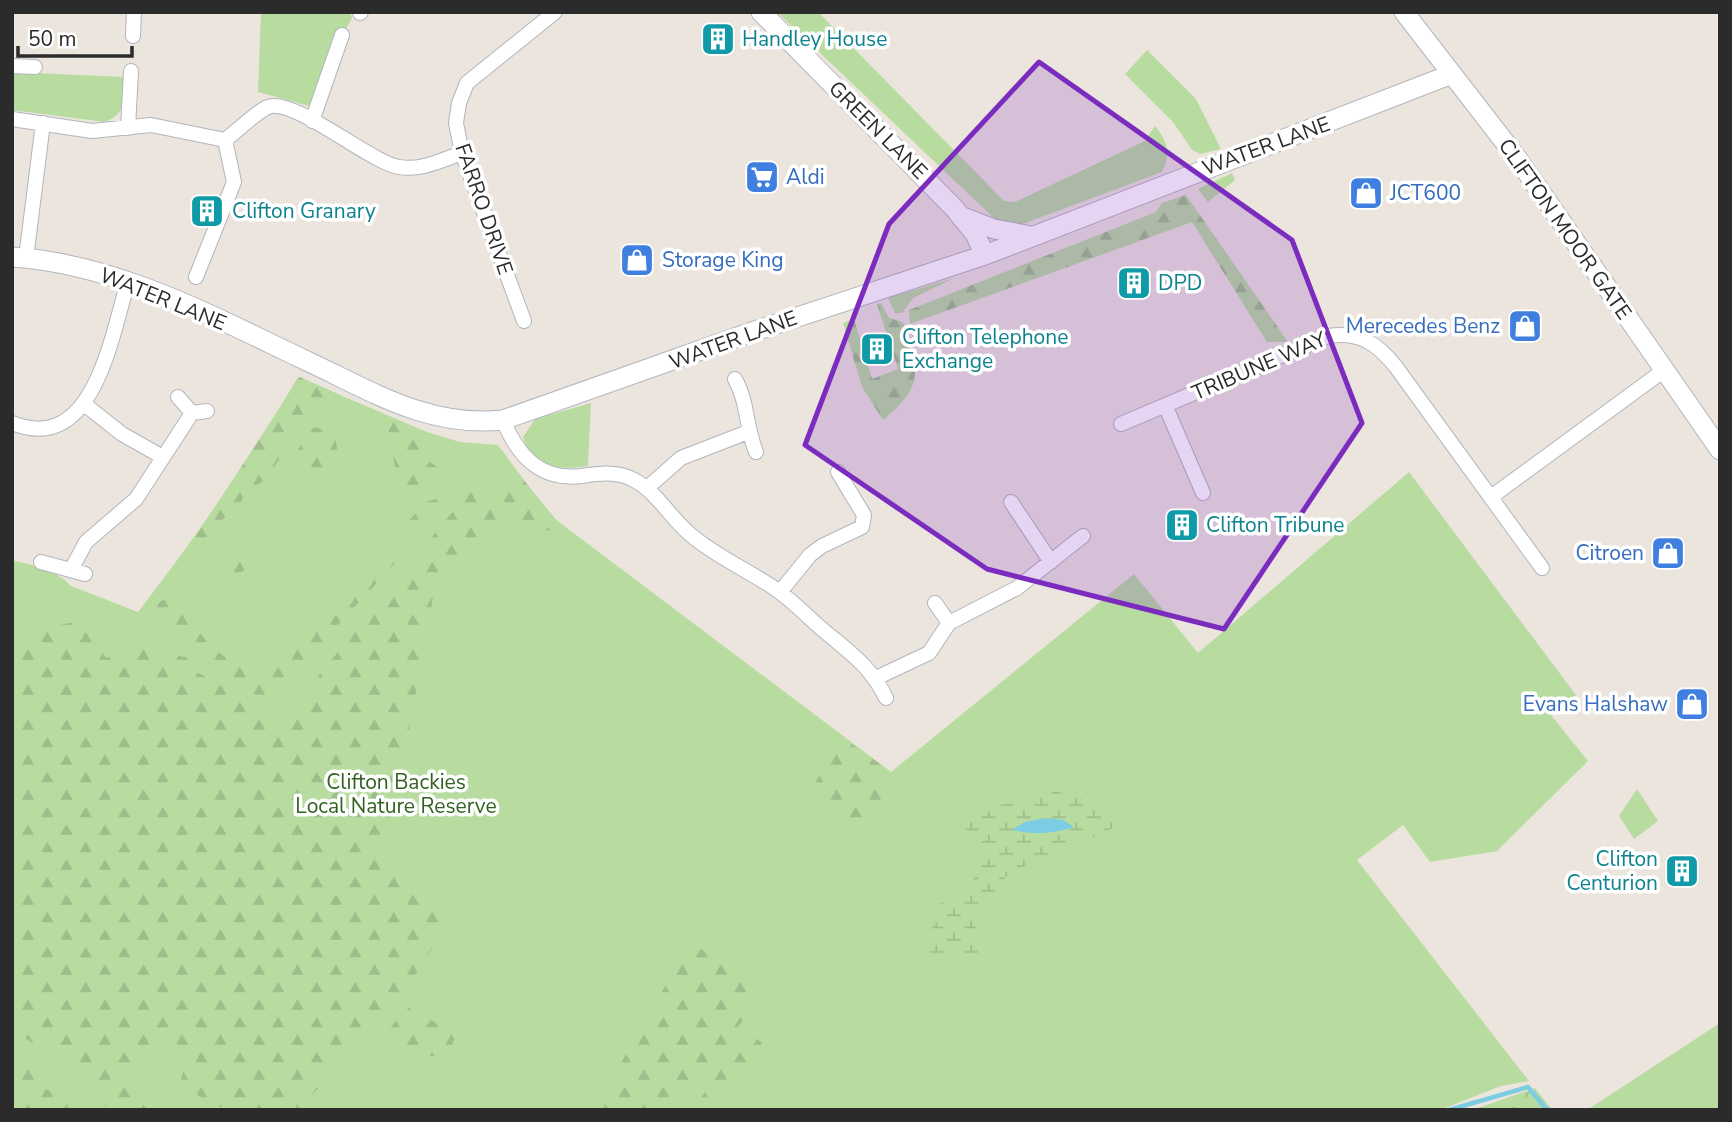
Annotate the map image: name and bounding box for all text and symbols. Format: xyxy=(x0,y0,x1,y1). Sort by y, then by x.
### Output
scale bar xyxy=(18,14,131,58)
building icon: Handley House xyxy=(699,20,737,58)
text: 50 m xyxy=(28,25,77,53)
place label: Handley House xyxy=(742,25,887,53)
street label: GREEN LANE xyxy=(823,75,933,185)
street label: WATER LANE xyxy=(1198,110,1334,182)
street label: CLIFTON MOOR GATE xyxy=(1492,133,1638,325)
street label: FARRO DRIVE xyxy=(448,140,520,278)
supermarket icon: Aldi xyxy=(743,158,781,196)
place label: Aldi xyxy=(786,163,825,191)
shop icon: JCT600 xyxy=(1347,174,1385,212)
place label: JCT600 xyxy=(1389,179,1461,207)
building icon: Clifton Granary xyxy=(188,192,226,230)
place label: Clifton Granary xyxy=(232,197,376,225)
shop icon: Storage King xyxy=(618,241,656,279)
place label: Storage King xyxy=(662,246,783,274)
street label: WATER LANE xyxy=(96,261,230,337)
building icon: DPD xyxy=(1115,264,1153,302)
place label: DPD xyxy=(1158,269,1202,297)
street label: WATER LANE xyxy=(665,304,801,376)
shop icon: Merecedes Benz xyxy=(1506,307,1544,345)
place label: Merecedes Benz xyxy=(1346,312,1500,340)
place label: Clifton Telephone Exchange xyxy=(902,323,1068,375)
street label: TRIBUNE WAY xyxy=(1188,325,1331,407)
building icon: Clifton Telephone Exchange xyxy=(858,330,896,368)
building icon: Clifton Tribune xyxy=(1163,506,1201,544)
place label: Clifton Tribune xyxy=(1206,511,1345,539)
shop icon: Citroen xyxy=(1649,534,1687,572)
place label: Citroen xyxy=(1575,539,1644,567)
shop icon: Evans Halshaw xyxy=(1673,685,1711,723)
place label: Evans Halshaw xyxy=(1523,690,1668,718)
park label: Clifton Backies Local Nature Reserve xyxy=(295,768,497,820)
place label: Clifton Centurion xyxy=(1566,845,1658,897)
building icon: Clifton Centurion xyxy=(1663,852,1701,890)

